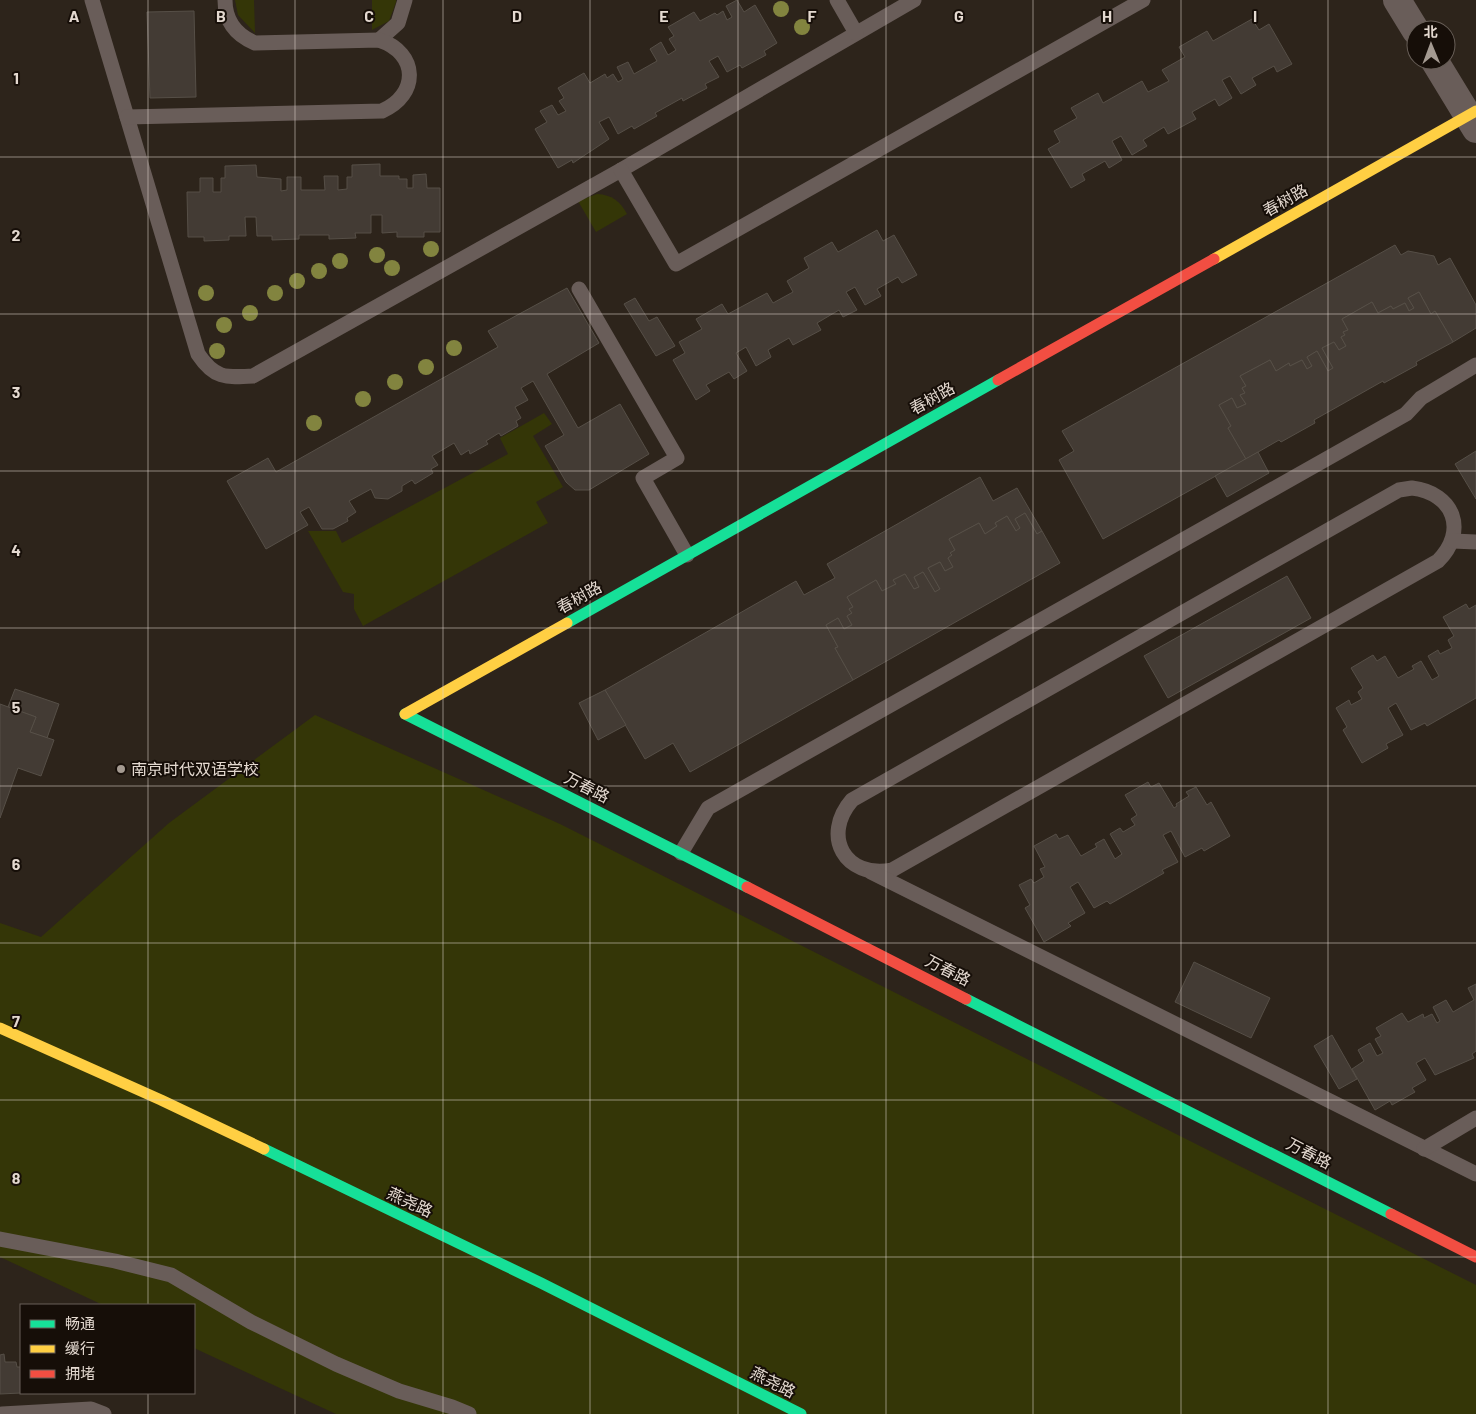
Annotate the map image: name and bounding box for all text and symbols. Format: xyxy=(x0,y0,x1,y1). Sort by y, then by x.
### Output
text: A xyxy=(69,6,80,25)
text: B xyxy=(216,6,226,25)
text: C xyxy=(364,6,374,25)
text: D xyxy=(512,6,522,25)
text: E xyxy=(659,6,669,25)
text: F xyxy=(808,6,817,25)
text: G xyxy=(954,6,964,25)
text: H xyxy=(1102,6,1112,25)
text: I xyxy=(1253,6,1257,25)
north arrow xyxy=(1406,20,1456,70)
text: 北 xyxy=(1424,23,1438,40)
text: 1 xyxy=(13,68,19,87)
street label: 春树路 xyxy=(1259,180,1310,220)
text: 2 xyxy=(12,225,21,244)
street label: 春树路 xyxy=(906,378,957,418)
text: 3 xyxy=(12,382,20,401)
text: 4 xyxy=(11,540,21,559)
street label: 春树路 xyxy=(553,577,604,617)
text: 5 xyxy=(12,697,21,716)
place label: 南京时代双语学校 xyxy=(131,759,259,778)
marker: 南京时代双语学校 xyxy=(115,763,127,775)
street label: 万春路 xyxy=(562,767,613,806)
text: 6 xyxy=(12,854,21,873)
street label: 万春路 xyxy=(923,950,974,989)
text: 7 xyxy=(12,1011,20,1030)
street label: 万春路 xyxy=(1284,1133,1335,1172)
text: 8 xyxy=(12,1168,21,1187)
street label: 燕尧路 xyxy=(384,1183,436,1220)
legend xyxy=(20,1304,195,1394)
text: 畅通 xyxy=(65,1314,95,1332)
text: 缓行 xyxy=(65,1339,95,1357)
street label: 燕尧路 xyxy=(748,1362,799,1401)
text: 拥堵 xyxy=(65,1364,95,1382)

